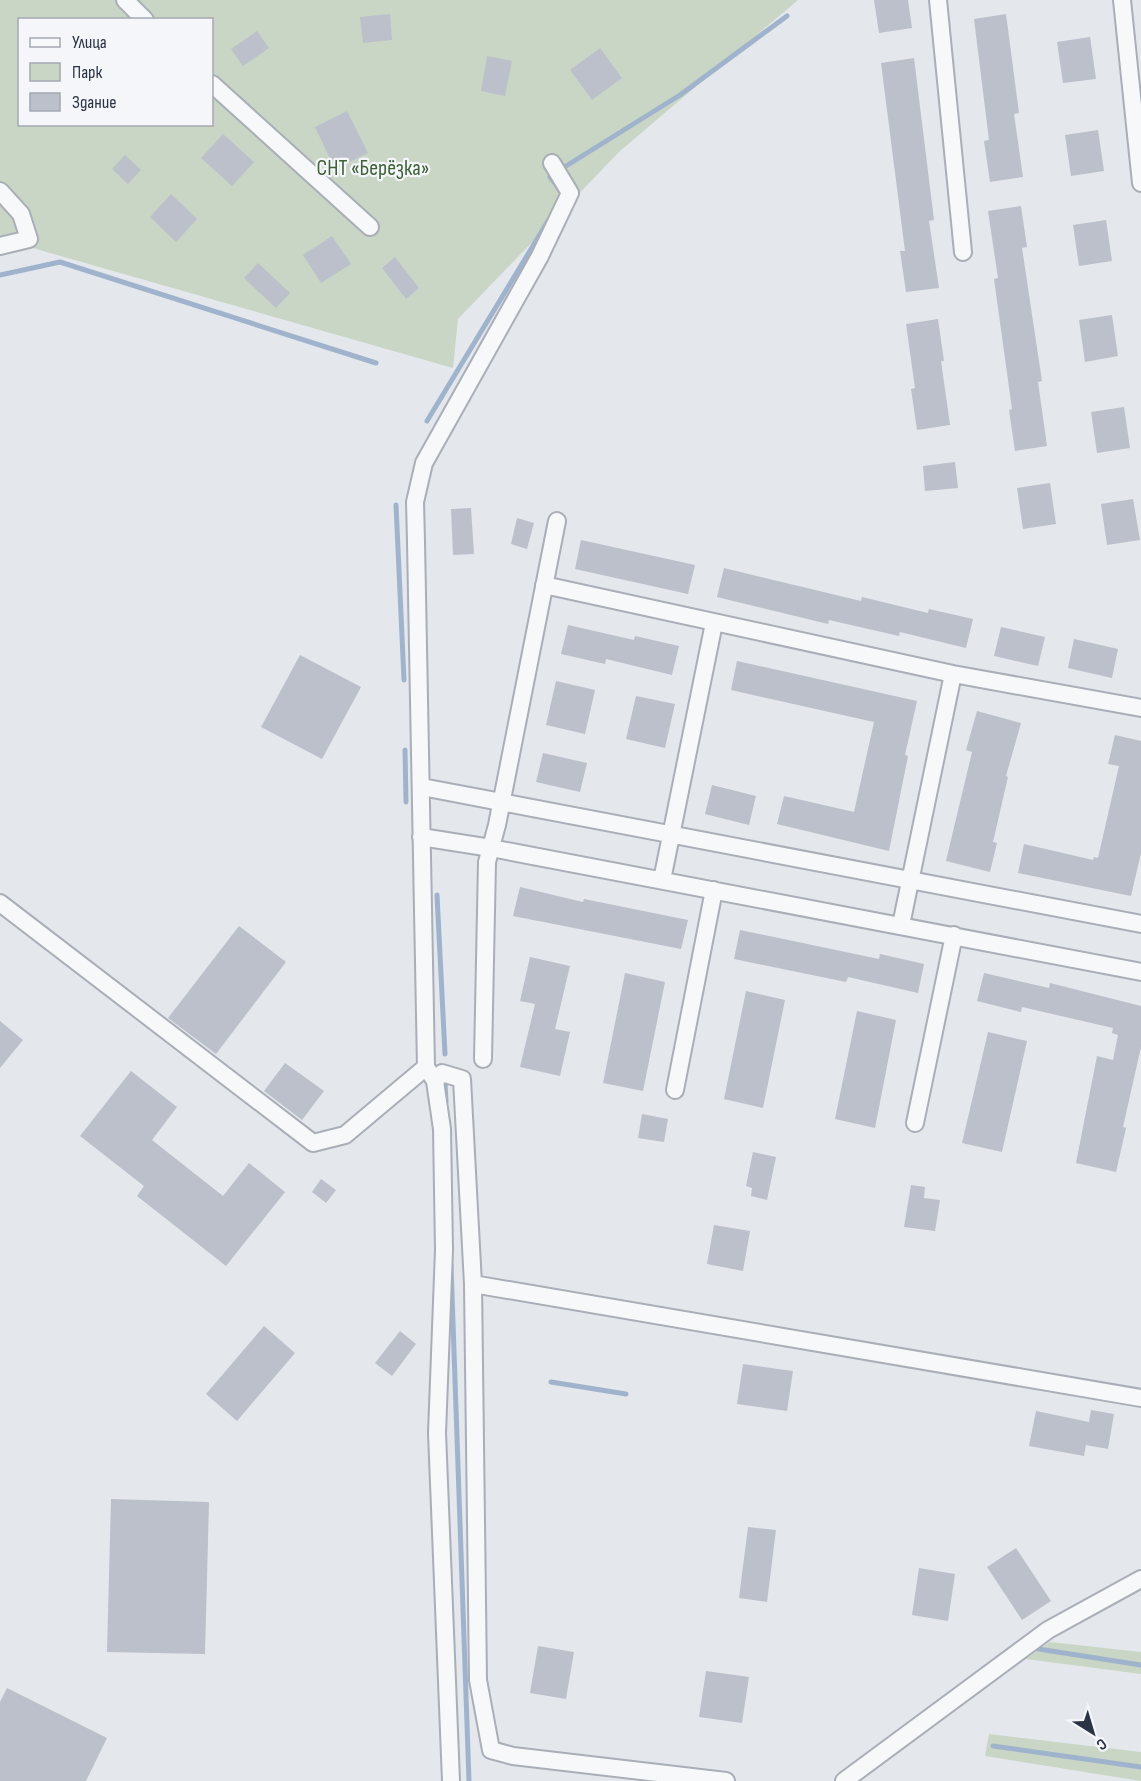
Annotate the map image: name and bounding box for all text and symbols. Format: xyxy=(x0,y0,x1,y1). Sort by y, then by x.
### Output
legend xyxy=(18,18,213,126)
text: Улица xyxy=(72,32,107,53)
text: Парк xyxy=(72,62,103,83)
text: Здание xyxy=(72,92,117,113)
park label: СНТ «Берёзка» xyxy=(317,155,429,182)
north arrow xyxy=(1063,1703,1123,1763)
text: С xyxy=(1092,1734,1110,1754)

